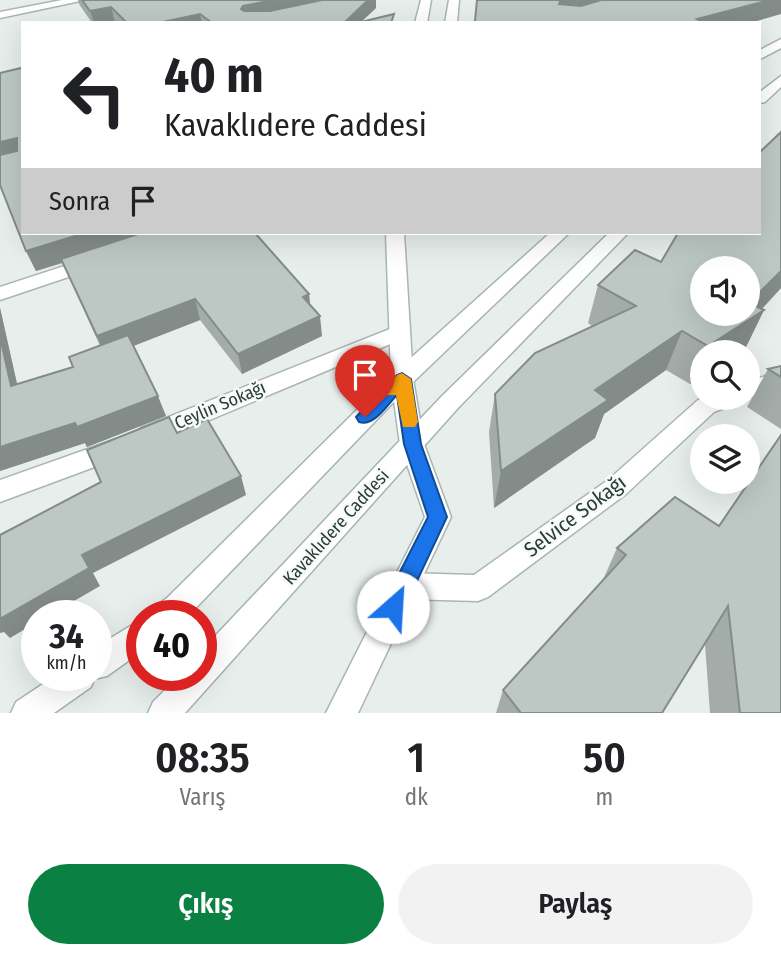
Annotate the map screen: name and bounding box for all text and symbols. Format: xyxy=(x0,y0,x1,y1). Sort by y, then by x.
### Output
text: 40 m xyxy=(164,46,264,105)
icon: left xyxy=(49,49,140,140)
text: Kavaklıdere Caddesi xyxy=(164,106,427,144)
icon: arrive xyxy=(124,182,162,220)
text: Sonra xyxy=(49,186,110,217)
map controls xyxy=(690,256,760,494)
button: sound xyxy=(690,256,760,326)
button: search xyxy=(690,340,760,410)
pin xyxy=(335,345,395,417)
icon: arrive xyxy=(346,356,384,394)
street label: Ceylin Sokağı xyxy=(171,376,269,434)
button: layers xyxy=(690,424,760,494)
street label: Kavaklıdere Caddesi xyxy=(278,465,394,589)
street label: Selvice Sokağı xyxy=(519,469,631,563)
position arrow xyxy=(356,570,430,644)
speed limit sign: 40 xyxy=(126,600,217,691)
text: 34 xyxy=(49,615,84,657)
text: km/h xyxy=(46,652,87,674)
text: 08:35 xyxy=(155,733,250,783)
text: 1 xyxy=(408,733,425,783)
text: 50 xyxy=(583,733,626,783)
text: Varış xyxy=(180,783,225,811)
text: dk xyxy=(405,783,428,811)
text: m xyxy=(596,783,613,811)
button: Çıkış xyxy=(28,864,384,944)
button: Paylaş xyxy=(398,864,753,944)

